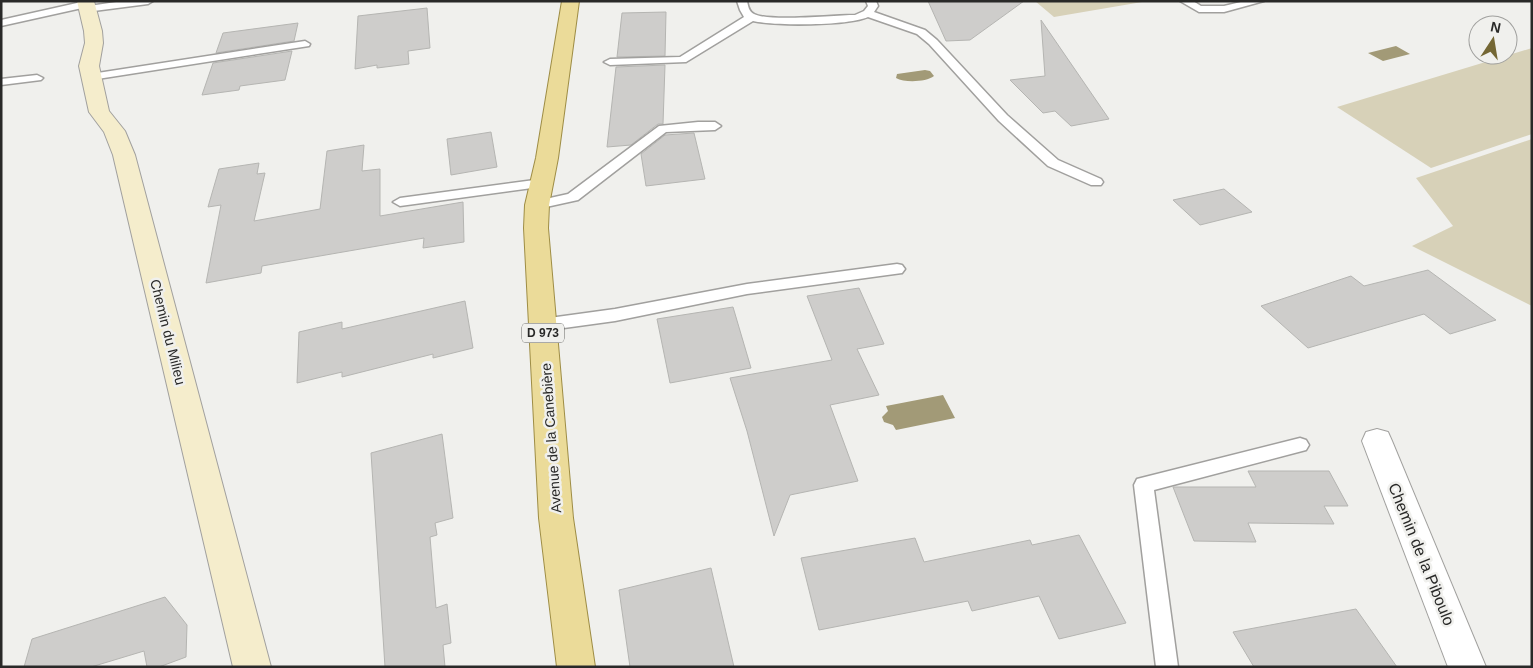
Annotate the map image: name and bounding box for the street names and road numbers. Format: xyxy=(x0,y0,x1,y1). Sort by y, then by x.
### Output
street label: Chemin du Milieu xyxy=(147,278,189,386)
road number: D 973 xyxy=(522,323,564,342)
street label: Avenue de la Canebière xyxy=(538,362,564,513)
street label: Chemin de la Piboulo xyxy=(1385,480,1458,628)

